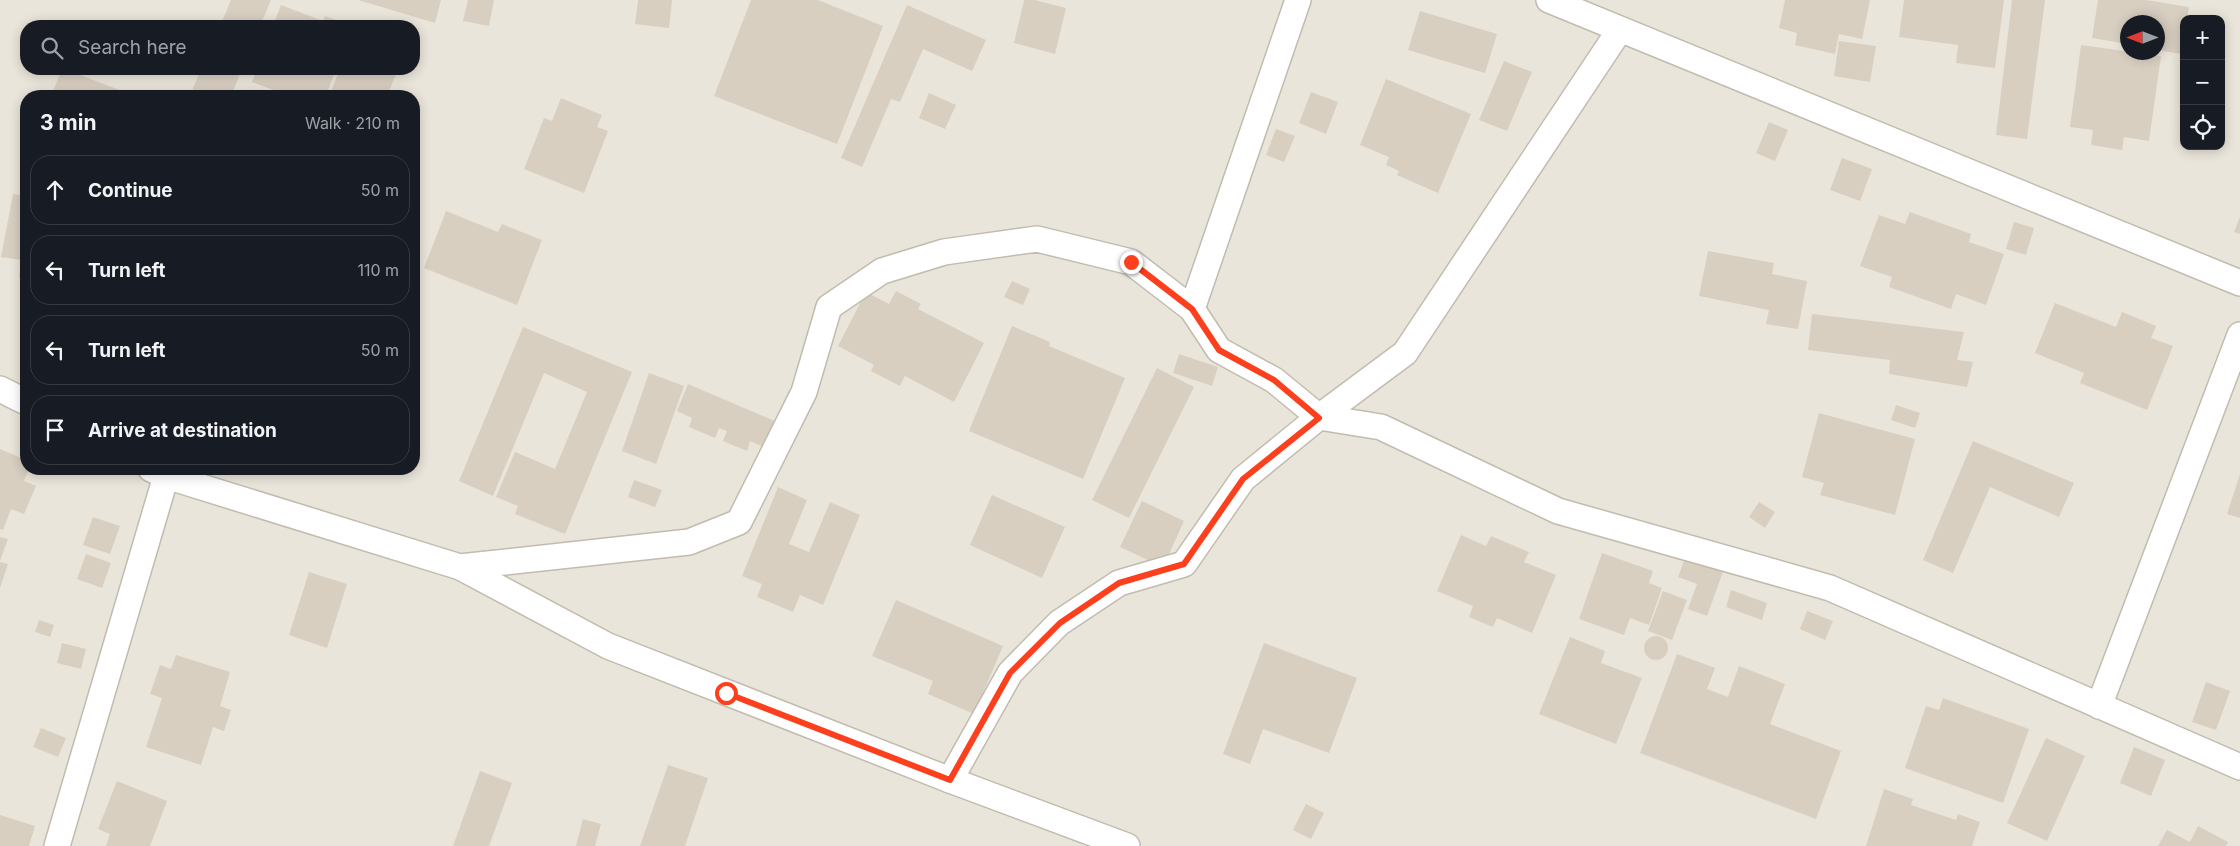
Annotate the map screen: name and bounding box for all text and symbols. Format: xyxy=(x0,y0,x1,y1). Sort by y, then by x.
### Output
north arrow xyxy=(2120,15,2165,60)
map controls xyxy=(2180,15,2225,150)
button: + xyxy=(2180,15,2225,60)
search box xyxy=(20,20,420,75)
icon: search xyxy=(38,34,66,62)
text: Search here xyxy=(78,36,187,59)
button: − xyxy=(2180,60,2225,105)
button: locate xyxy=(2180,105,2225,150)
text: 3 min xyxy=(40,110,96,135)
text: Walk · 210 m xyxy=(305,113,400,133)
icon: ahead xyxy=(41,176,69,204)
text: Continue xyxy=(88,179,173,202)
text: 50 m xyxy=(361,180,399,200)
route end xyxy=(1120,251,1143,274)
icon: left xyxy=(41,256,69,284)
text: Turn left xyxy=(88,259,166,282)
text: 110 m xyxy=(357,260,399,280)
icon: left xyxy=(41,336,69,364)
text: Turn left xyxy=(88,339,166,362)
text: 50 m xyxy=(361,340,399,360)
icon: arrive xyxy=(41,416,69,444)
text: Arrive at destination xyxy=(88,419,277,442)
route start xyxy=(715,682,738,705)

